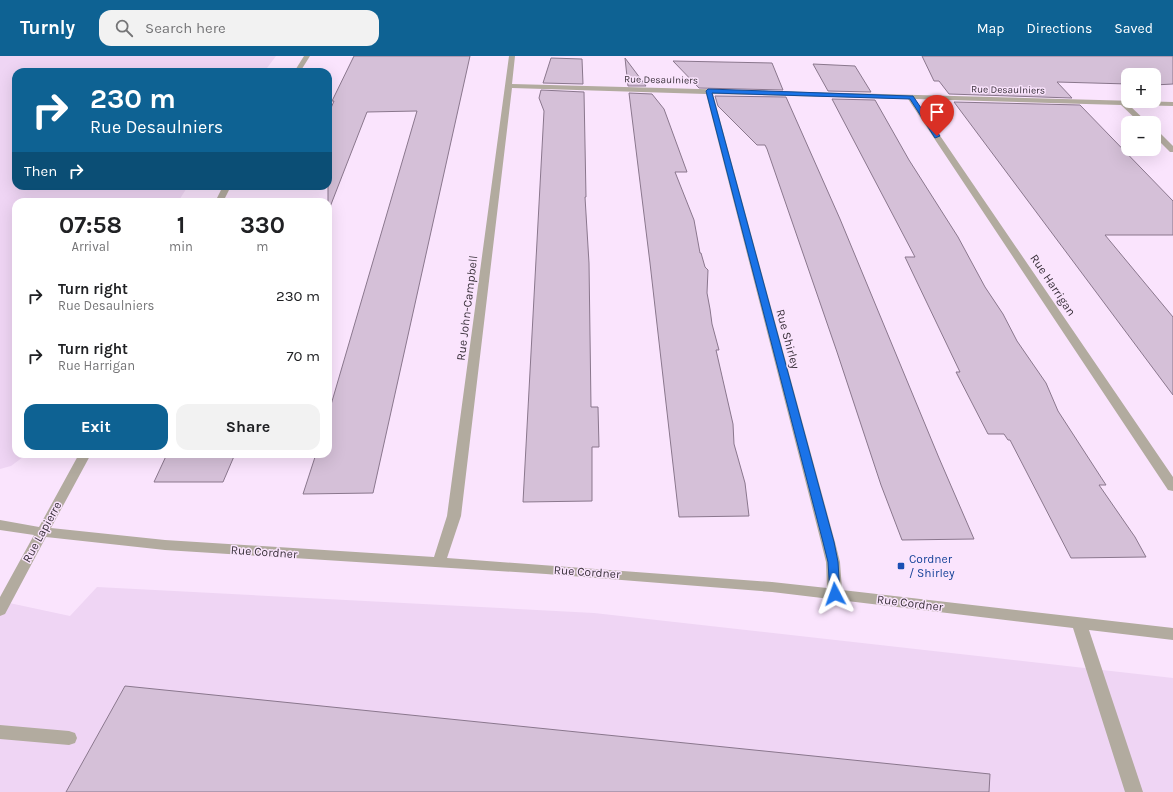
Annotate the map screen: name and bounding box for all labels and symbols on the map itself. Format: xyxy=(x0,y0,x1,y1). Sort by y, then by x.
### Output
street label: Rue Desaulniers xyxy=(624,73,698,87)
street label: Rue Desaulniers xyxy=(971,83,1045,97)
pin xyxy=(920,95,954,136)
street label: Rue Harrigan xyxy=(1027,252,1079,318)
street label: Rue John-Campbell xyxy=(454,255,480,361)
street label: Rue Shirley xyxy=(773,308,803,371)
street label: Rue Lapierre xyxy=(20,499,64,565)
street label: Rue Cordner xyxy=(230,543,298,561)
place label: Cordner / Shirley xyxy=(909,552,955,580)
marker: Cordner / Shirley xyxy=(896,561,906,571)
street label: Rue Cordner xyxy=(553,563,621,581)
position arrow xyxy=(814,573,856,615)
street label: Rue Cordner xyxy=(876,592,945,614)

